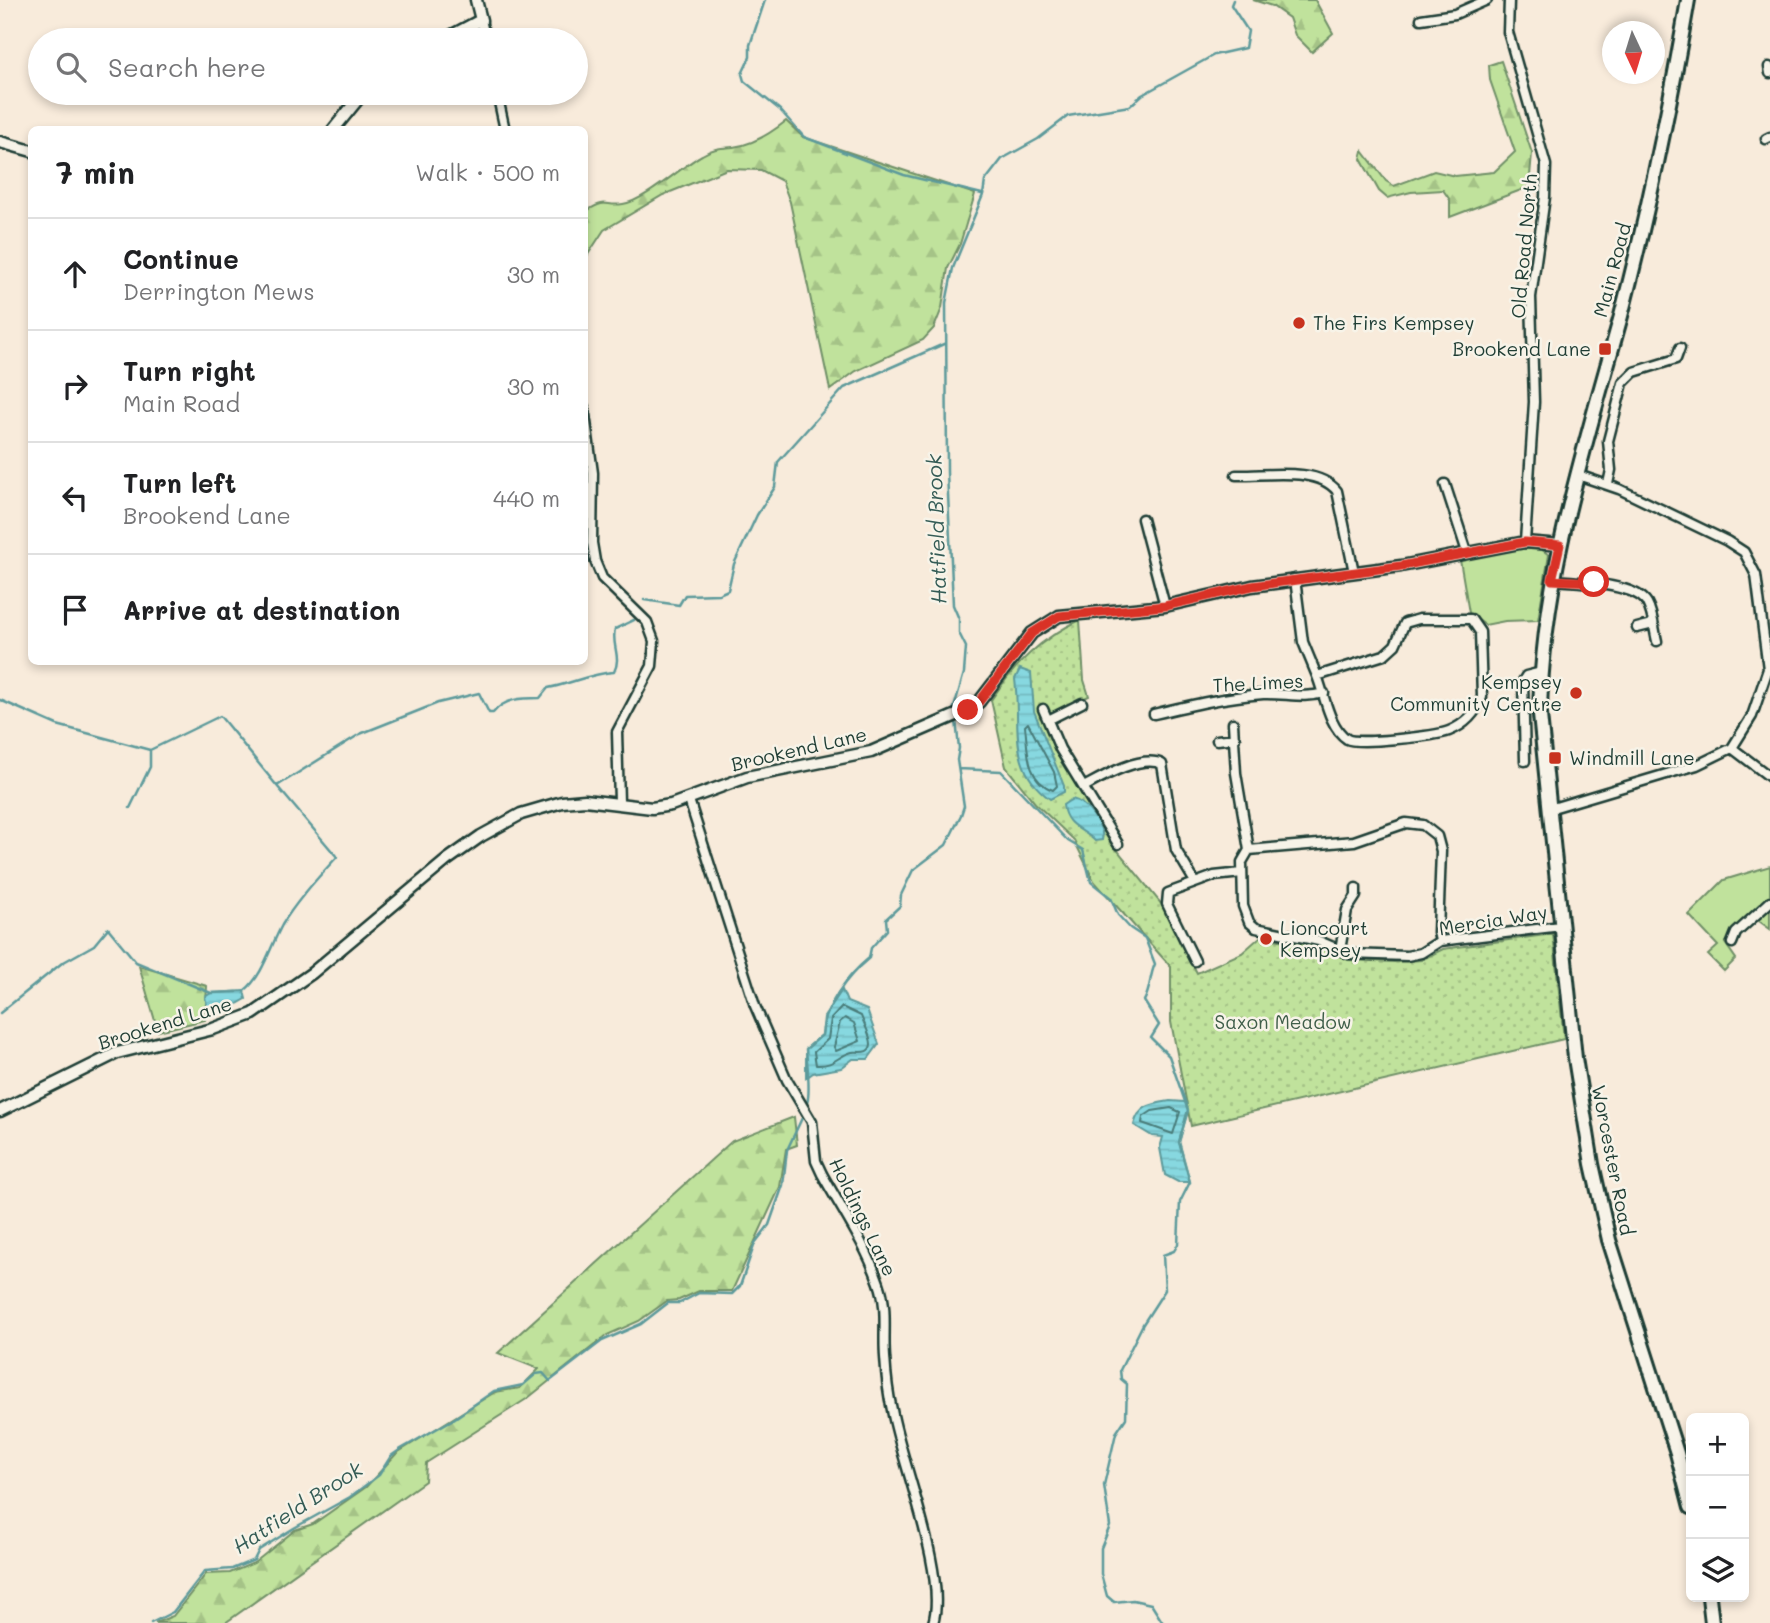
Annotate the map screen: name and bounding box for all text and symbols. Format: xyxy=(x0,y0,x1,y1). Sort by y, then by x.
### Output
north arrow xyxy=(1602,21,1665,84)
search box xyxy=(28,28,588,105)
icon: search xyxy=(52,48,90,86)
text: Search here xyxy=(108,50,266,84)
text: 7 min xyxy=(56,152,135,192)
text: Walk · 500 m xyxy=(415,157,560,187)
street label: Old Road North xyxy=(1505,173,1542,319)
street label: Main Road xyxy=(1587,220,1636,320)
text: Continue xyxy=(123,242,239,276)
icon: ahead xyxy=(56,255,94,293)
text: 30 m xyxy=(507,259,560,289)
text: Derrington Mews xyxy=(123,276,315,306)
place label: The Firs Kempsey xyxy=(1313,310,1475,335)
marker: The Firs Kempsey xyxy=(1291,315,1307,331)
place label: Brookend Lane xyxy=(1453,336,1591,361)
marker: Brookend Lane xyxy=(1597,341,1613,357)
text: Turn right xyxy=(123,354,256,388)
icon: right xyxy=(56,367,94,405)
text: 30 m xyxy=(507,371,560,401)
text: Main Road xyxy=(123,388,240,418)
water label: Hatfield Brook xyxy=(919,453,952,604)
text: Turn left xyxy=(123,466,236,500)
icon: left xyxy=(56,479,94,517)
text: 440 m xyxy=(493,483,560,513)
text: Brookend Lane xyxy=(123,500,291,530)
route start xyxy=(1578,566,1609,597)
icon: arrive xyxy=(56,591,94,629)
text: Arrive at destination xyxy=(123,593,400,627)
street label: The Limes xyxy=(1212,668,1304,697)
place label: Kempsey Community Centre xyxy=(1390,669,1562,716)
marker: Kempsey Community Centre xyxy=(1568,685,1584,701)
route end xyxy=(952,694,983,725)
street label: Brookend Lane xyxy=(729,721,869,776)
place label: Windmill Lane xyxy=(1569,745,1695,770)
marker: Windmill Lane xyxy=(1547,750,1563,766)
street label: Mercia Way xyxy=(1437,899,1549,940)
place label: Lioncourt Kempsey xyxy=(1280,915,1368,962)
marker: Lioncourt Kempsey xyxy=(1258,931,1274,947)
street label: Brookend Lane xyxy=(95,990,235,1055)
park label: Saxon Meadow xyxy=(1215,1009,1351,1034)
street label: Worcester Road xyxy=(1587,1083,1640,1237)
street label: Holdings Lane xyxy=(824,1154,903,1280)
map controls xyxy=(1686,1413,1749,1602)
button: + xyxy=(1686,1413,1749,1476)
water label: Hatfield Brook xyxy=(227,1454,368,1559)
button: − xyxy=(1686,1476,1749,1539)
button: layers xyxy=(1686,1539,1749,1602)

